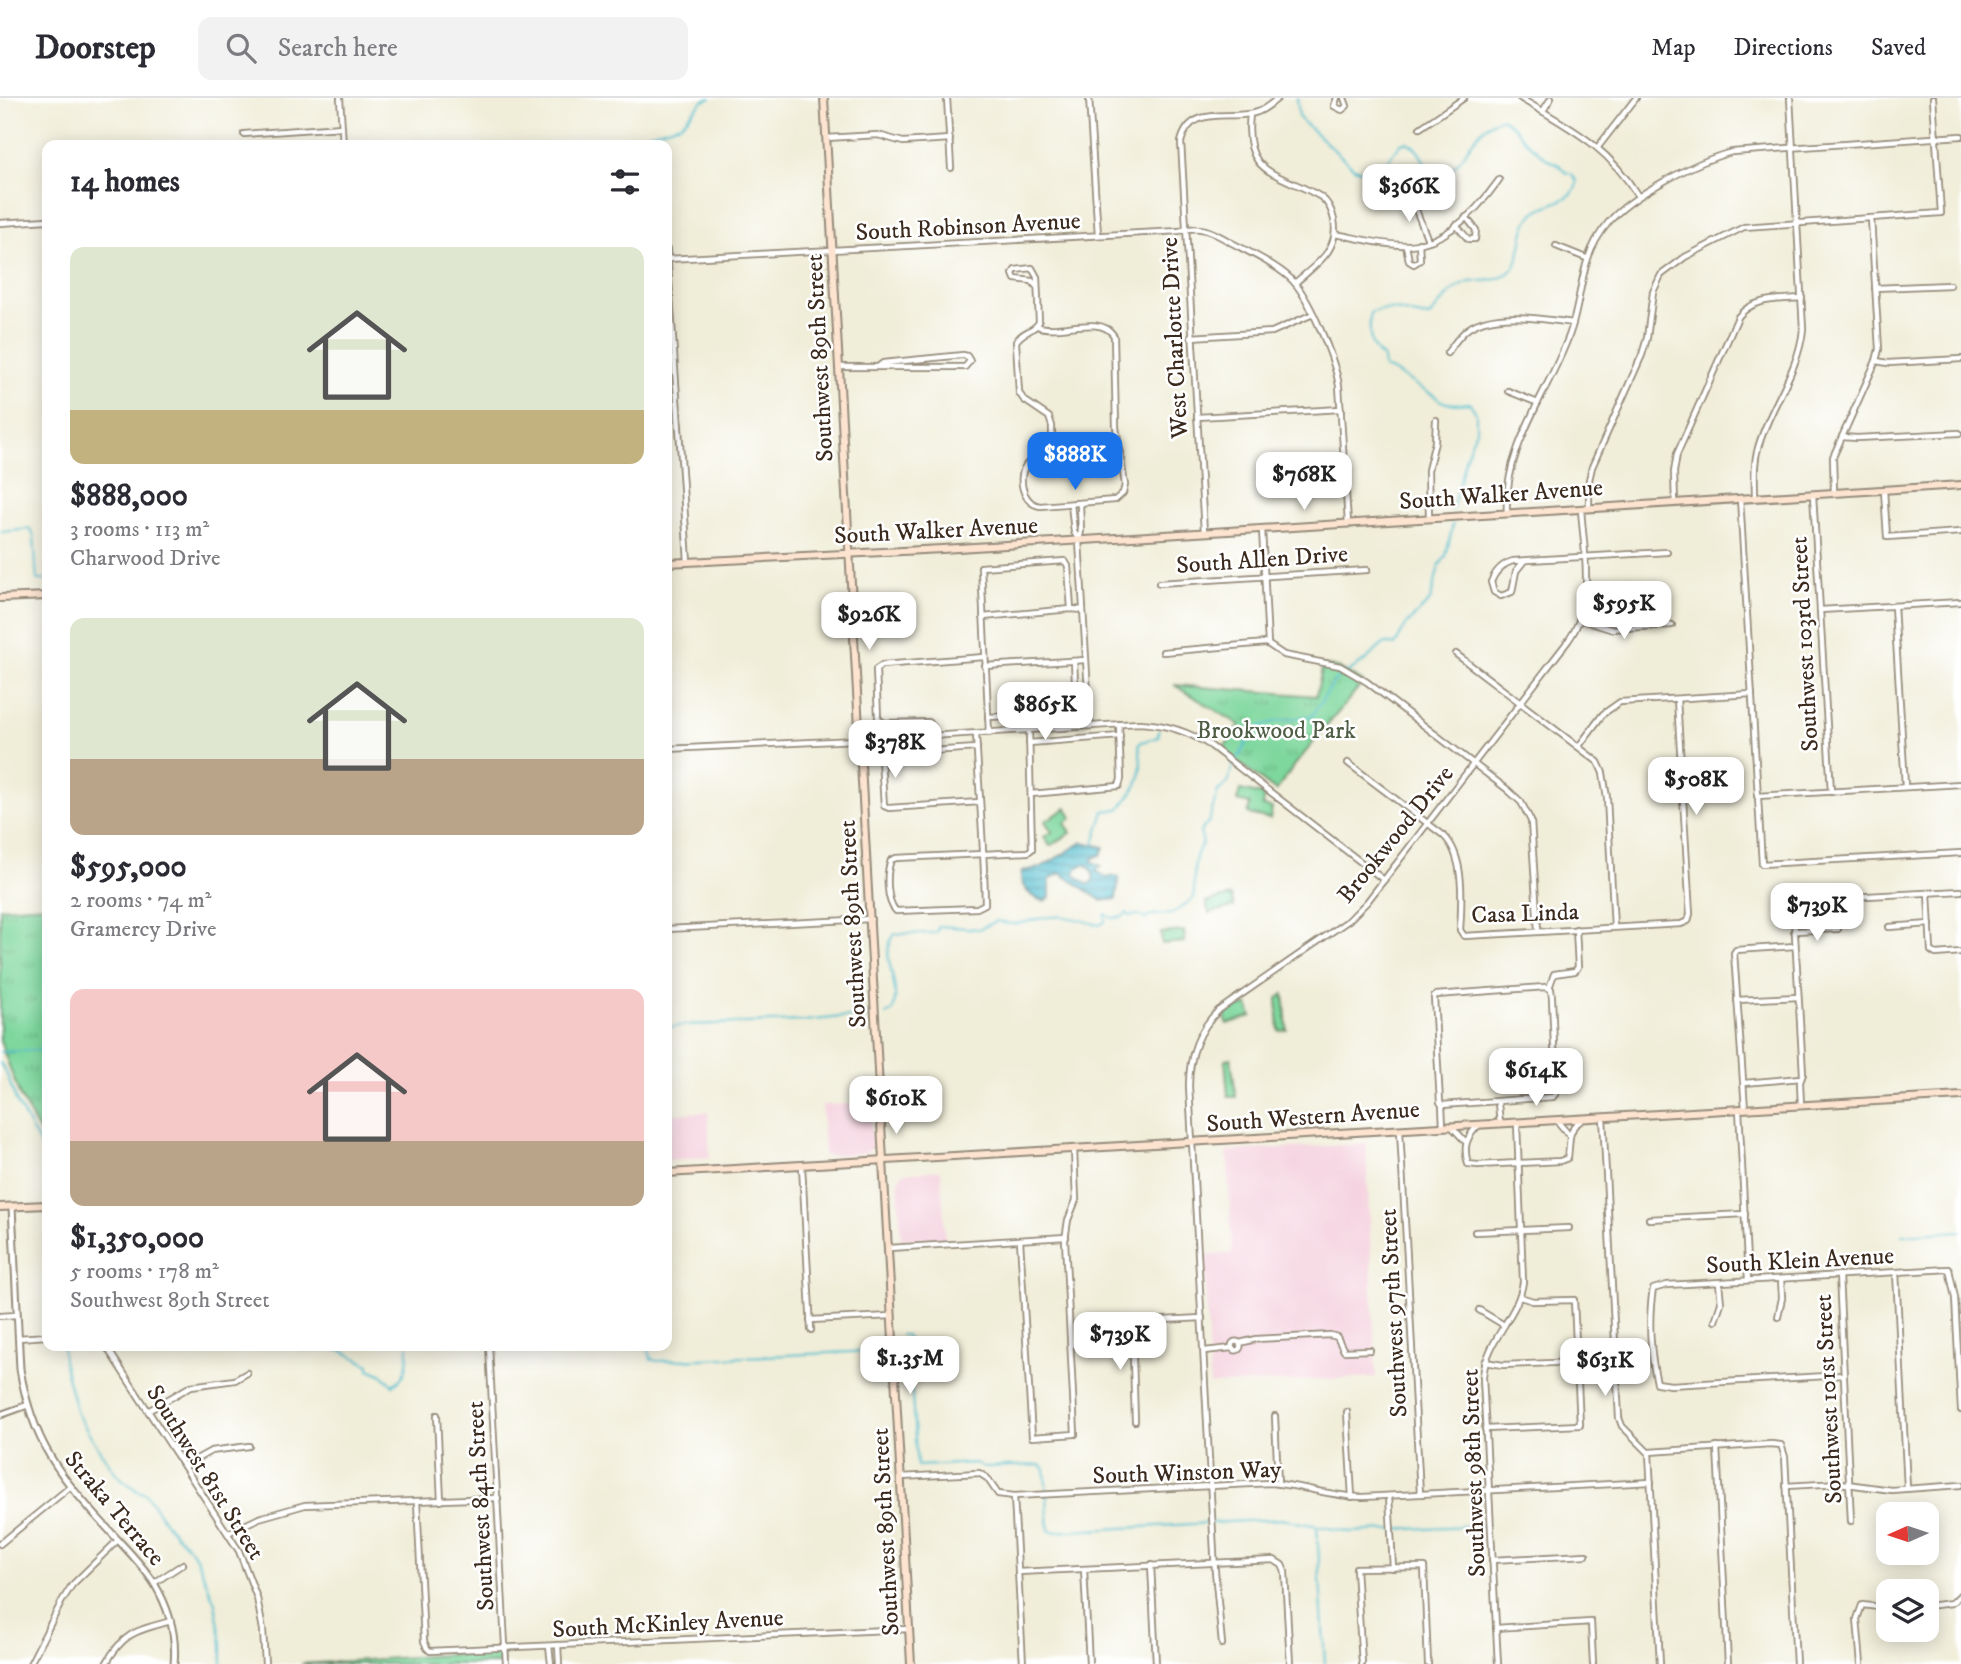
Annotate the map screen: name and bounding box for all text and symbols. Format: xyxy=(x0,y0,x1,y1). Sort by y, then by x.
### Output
search box xyxy=(198,17,688,80)
text: Doorstep xyxy=(35,28,156,69)
icon: search xyxy=(222,29,260,67)
text: Search here xyxy=(278,32,398,65)
text: Map xyxy=(1651,33,1696,63)
text: Directions xyxy=(1734,33,1833,63)
text: Saved xyxy=(1871,33,1926,63)
icon: filters xyxy=(606,163,644,201)
text: 14 homes xyxy=(70,164,180,201)
pin: $366K xyxy=(1360,164,1458,224)
text: $366K xyxy=(1378,172,1440,201)
street label: South Robinson Avenue xyxy=(855,206,1081,248)
street label: West Charlotte Drive xyxy=(1155,236,1195,441)
street label: Southwest 89th Street xyxy=(800,253,840,463)
icon: home xyxy=(294,292,420,418)
pin: $888K xyxy=(1026,432,1124,492)
text: $888K xyxy=(1043,440,1107,469)
pin: $768K xyxy=(1255,452,1353,512)
text: $768K xyxy=(1272,460,1336,489)
street label: South Walker Avenue xyxy=(1398,473,1604,517)
text: $888,000 xyxy=(70,478,188,515)
street label: South Walker Avenue xyxy=(833,511,1039,551)
text: 3 rooms · 113 m² xyxy=(70,515,209,544)
street label: Southwest 103rd Street xyxy=(1784,535,1826,752)
street label: South Allen Drive xyxy=(1175,539,1349,581)
text: Charwood Drive xyxy=(70,544,221,573)
pin: $595K xyxy=(1575,582,1673,641)
text: $595K xyxy=(1592,589,1656,618)
pin: $926K xyxy=(820,592,918,652)
text: $926K xyxy=(837,600,901,629)
icon: home xyxy=(294,663,420,789)
pin: $865K xyxy=(996,682,1094,742)
text: $865K xyxy=(1013,690,1077,719)
park label: Brookwood Park xyxy=(1196,716,1356,746)
pin: $378K xyxy=(846,720,944,780)
text: $378K xyxy=(865,728,925,757)
pin: $508K xyxy=(1647,758,1745,817)
street label: Brookwood Drive xyxy=(1331,760,1460,909)
text: $508K xyxy=(1664,765,1728,794)
street label: Southwest 89th Street xyxy=(833,819,873,1029)
text: $595,000 xyxy=(70,849,187,886)
pin: $739K xyxy=(1768,884,1866,943)
text: 2 rooms · 74 m² xyxy=(70,886,211,915)
text: $739K xyxy=(1787,891,1847,920)
street label: Casa Linda xyxy=(1471,897,1580,931)
text: Gramercy Drive xyxy=(70,915,217,944)
icon: home xyxy=(294,1034,420,1160)
pin: $614K xyxy=(1487,1048,1585,1108)
text: $614K xyxy=(1505,1056,1567,1085)
pin: $610K xyxy=(847,1076,945,1136)
text: $610K xyxy=(865,1084,927,1113)
street label: South Western Avenue xyxy=(1206,1095,1421,1139)
street label: Southwest 97th Street xyxy=(1374,1208,1414,1418)
text: $1,350,000 xyxy=(70,1220,204,1257)
street label: South Klein Avenue xyxy=(1705,1241,1895,1281)
text: 5 rooms · 178 m² xyxy=(70,1257,219,1286)
text: Southwest 89th Street xyxy=(70,1286,270,1315)
street label: Southwest 101st Street xyxy=(1809,1293,1849,1505)
pin: $739K xyxy=(1071,1312,1169,1372)
text: $739K xyxy=(1090,1320,1150,1349)
pin: $1.35M xyxy=(853,1336,967,1396)
pin: $631K xyxy=(1556,1338,1654,1398)
text: $1.35M xyxy=(876,1344,944,1373)
text: $631K xyxy=(1576,1346,1634,1375)
street label: Southwest 98th Street xyxy=(1455,1368,1493,1578)
street label: Southwest 81st Street xyxy=(139,1380,271,1566)
street label: Southwest 84th Street xyxy=(461,1400,501,1612)
street label: Southwest 89th Street xyxy=(866,1427,906,1637)
street label: Straka Terrace xyxy=(58,1445,171,1572)
street label: South Winston Way xyxy=(1092,1455,1283,1491)
north arrow xyxy=(1876,1502,1939,1564)
map controls xyxy=(1876,1502,1939,1642)
button: layers xyxy=(1876,1579,1939,1642)
street label: South McKinley Avenue xyxy=(552,1603,784,1645)

